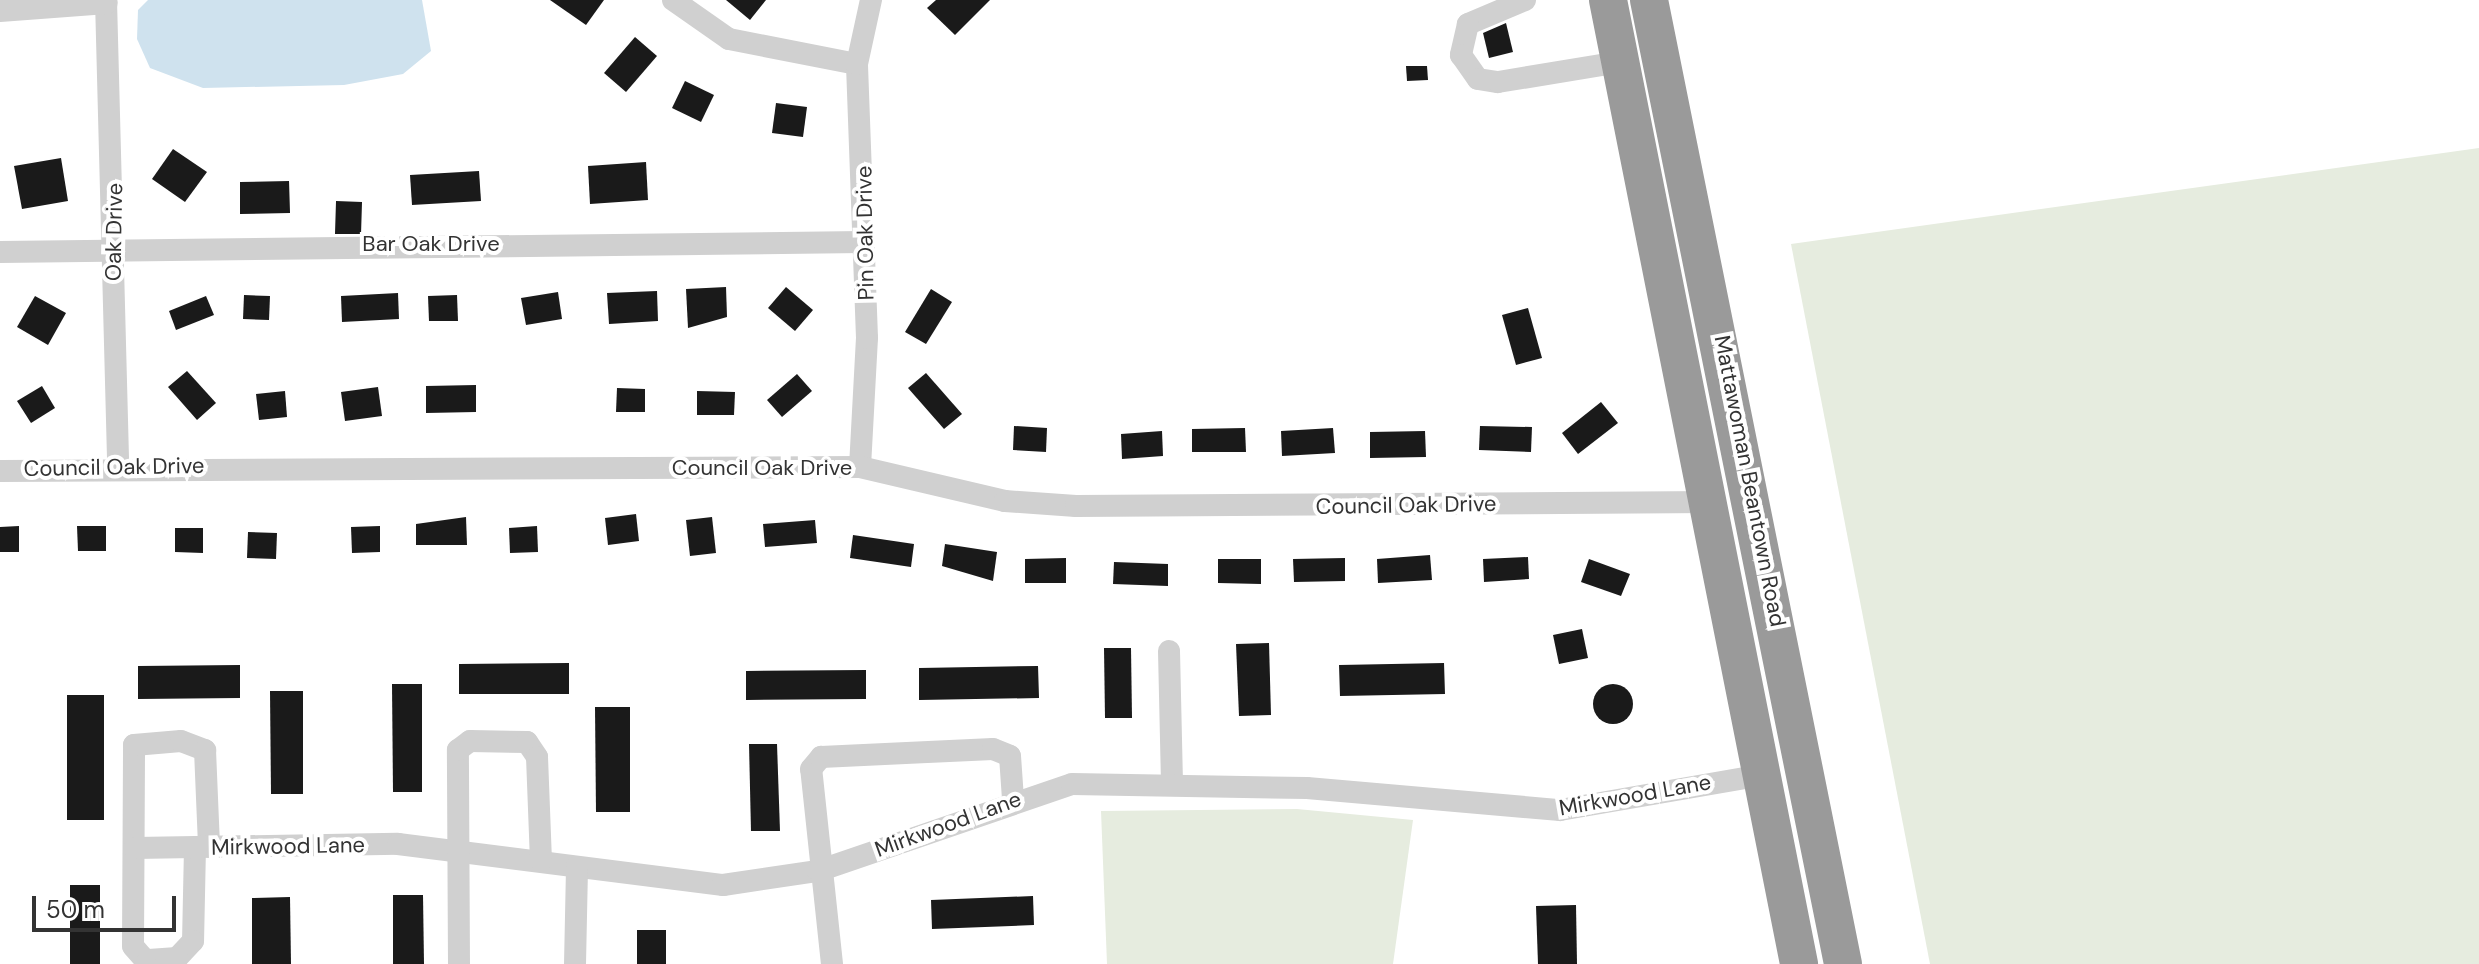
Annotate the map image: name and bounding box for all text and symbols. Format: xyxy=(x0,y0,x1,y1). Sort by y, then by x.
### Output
street label: Pin Oak Drive xyxy=(851,166,879,300)
street label: Oak Drive xyxy=(100,183,128,281)
street label: Bar Oak Drive xyxy=(362,231,500,257)
street label: Mattawoman Beantown Road xyxy=(1709,333,1791,629)
street label: Council Oak Drive xyxy=(23,452,205,482)
street label: Council Oak Drive xyxy=(672,455,852,481)
street label: Council Oak Drive xyxy=(1315,490,1497,520)
street label: Mirkwood Lane xyxy=(1557,769,1713,821)
street label: Mirkwood Lane xyxy=(871,785,1025,863)
street label: Mirkwood Lane xyxy=(211,831,365,861)
scale bar xyxy=(36,880,180,930)
text: 50 m xyxy=(46,894,105,925)

